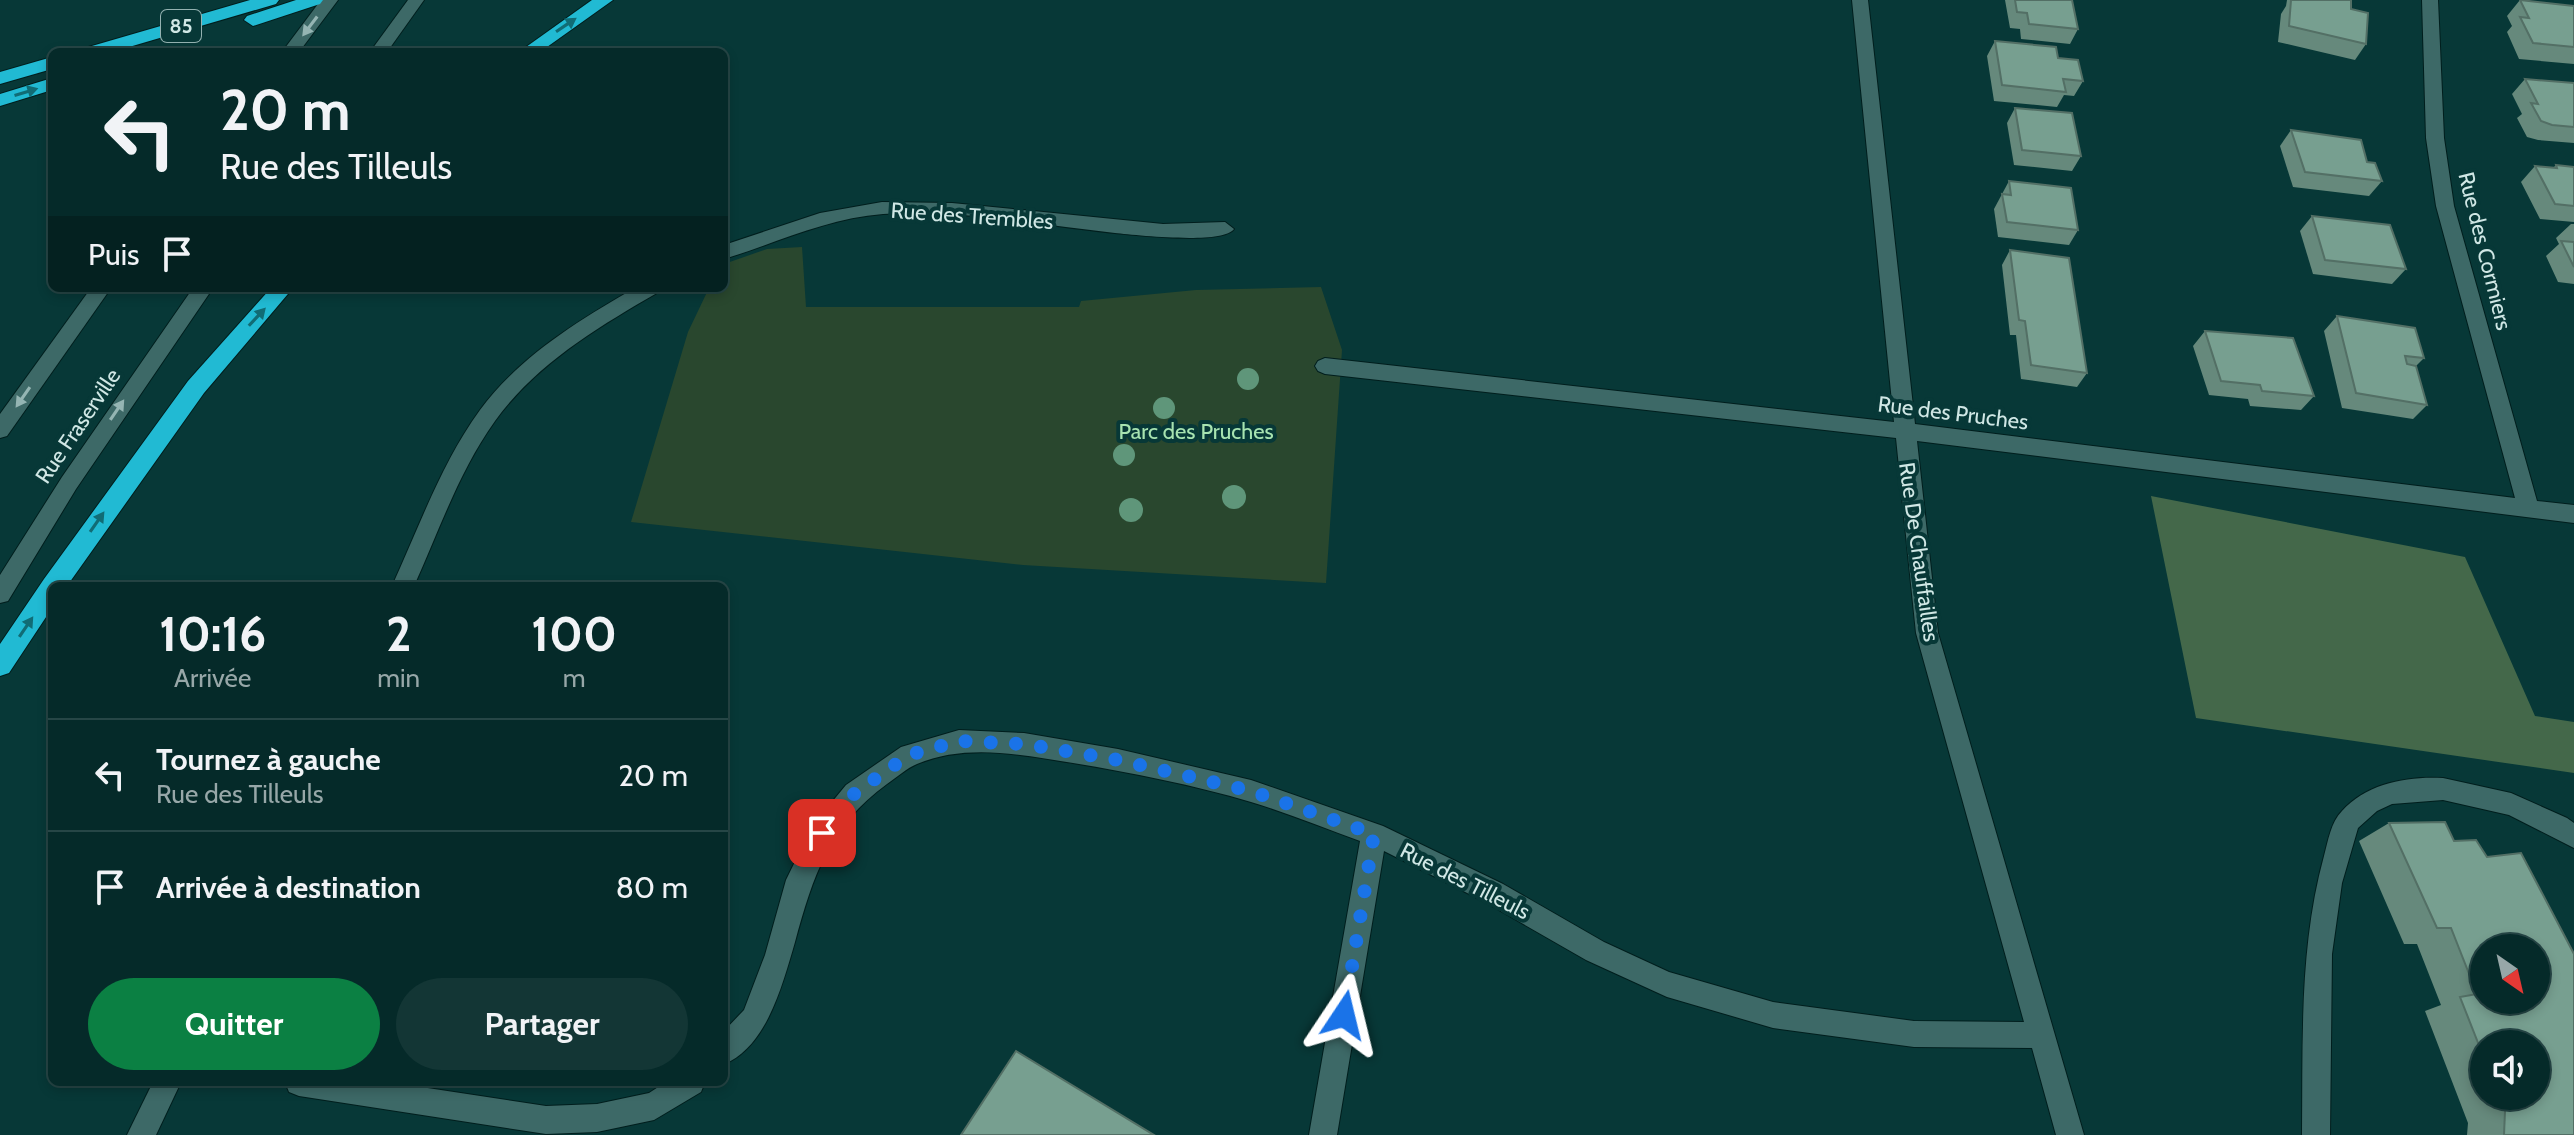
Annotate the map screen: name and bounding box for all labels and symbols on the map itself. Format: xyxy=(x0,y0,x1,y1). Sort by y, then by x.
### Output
road number: 85 xyxy=(161,10,201,42)
one-way arrow xyxy=(303,16,319,36)
one-way arrow xyxy=(555,18,576,33)
one-way arrow xyxy=(14,85,38,98)
street label: Rue des Cormiers xyxy=(2452,169,2518,333)
street label: Rue des Trembles xyxy=(890,197,1054,235)
one-way arrow xyxy=(247,307,265,326)
street label: Rue Fraserville xyxy=(30,363,126,489)
one-way arrow xyxy=(15,387,31,407)
street label: Rue des Pruches xyxy=(1876,390,2030,436)
one-way arrow xyxy=(109,400,124,421)
park label: Parc des Pruches xyxy=(1118,418,1274,445)
street label: Rue De Chauffailles xyxy=(1893,461,1945,643)
one-way arrow xyxy=(89,511,104,532)
one-way arrow xyxy=(18,616,33,637)
pin xyxy=(788,799,856,867)
street label: Rue des Tilleuls xyxy=(1396,837,1534,925)
north arrow xyxy=(2470,934,2550,1014)
position arrow xyxy=(1302,973,1386,1057)

